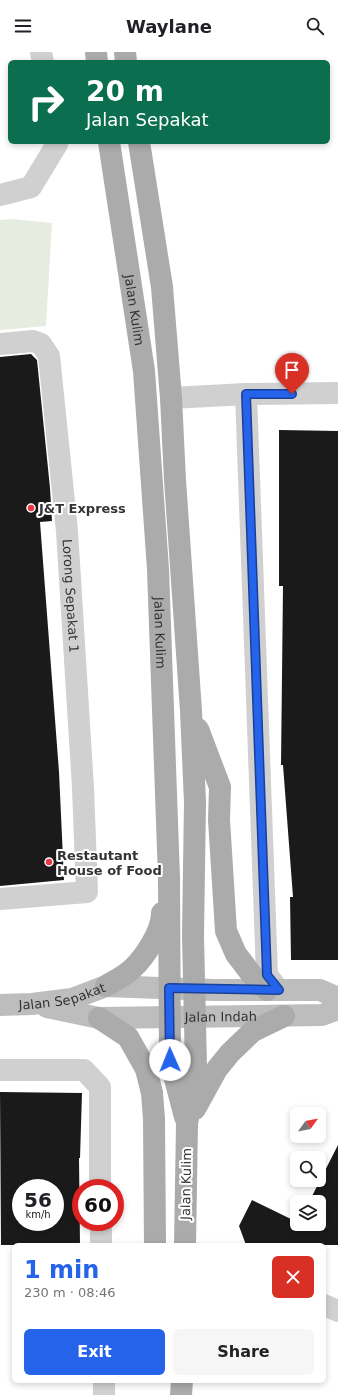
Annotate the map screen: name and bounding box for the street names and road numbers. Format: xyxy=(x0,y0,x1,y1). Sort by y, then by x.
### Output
street label: Jalan Kulim xyxy=(122,272,148,347)
street label: Lorong Sepakat 1 xyxy=(60,539,82,653)
street label: Jalan Kulim xyxy=(151,596,169,669)
street label: Jalan Sepakat xyxy=(17,979,107,1012)
street label: Jalan Indah xyxy=(184,1008,257,1024)
street label: Jalan Kulim xyxy=(178,1148,194,1221)

